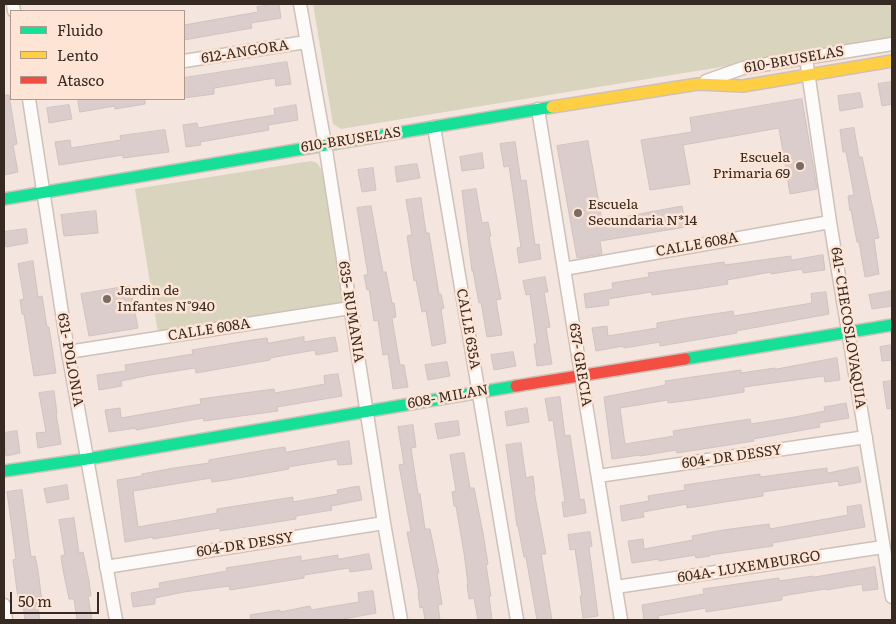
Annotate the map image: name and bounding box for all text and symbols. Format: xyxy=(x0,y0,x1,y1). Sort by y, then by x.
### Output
legend xyxy=(10,10,185,100)
text: Fluido xyxy=(57,18,103,41)
street label: 612-ANGORA xyxy=(200,37,290,67)
text: Lento xyxy=(57,43,98,66)
street label: 610-BRUSELAS xyxy=(743,43,845,77)
text: Atasco xyxy=(57,68,104,91)
street label: 610-BRUSELAS xyxy=(300,124,402,156)
place label: Escuela Primaria 69 xyxy=(713,150,790,182)
marker: Escuela Primaria 69 xyxy=(794,160,806,172)
place label: Escuela Secundaria N*14 xyxy=(588,197,697,230)
marker: Escuela Secundaria N*14 xyxy=(572,207,584,219)
street label: CALLE 608A xyxy=(655,230,739,260)
street label: 641- CHECOSLOVAQUIA xyxy=(827,246,869,410)
street label: 635- RUMANIA xyxy=(335,260,367,364)
place label: Jardin de Infantes N°940 xyxy=(117,283,215,316)
street label: CALLE 635A xyxy=(453,287,483,371)
marker: Jardin de Infantes N°940 xyxy=(101,293,113,305)
street label: 631- POLONIA xyxy=(54,312,86,408)
street label: CALLE 608A xyxy=(167,315,251,345)
street label: 637- GRECIA xyxy=(565,322,595,408)
street label: 608- MILAN xyxy=(406,382,490,412)
street label: 604- DR DESSY xyxy=(681,442,783,472)
street label: 604-DR DESSY xyxy=(195,529,295,561)
street label: 604A- LUXEMBURGO xyxy=(676,547,822,587)
scale bar xyxy=(12,582,101,614)
text: 50 m xyxy=(18,589,52,612)

